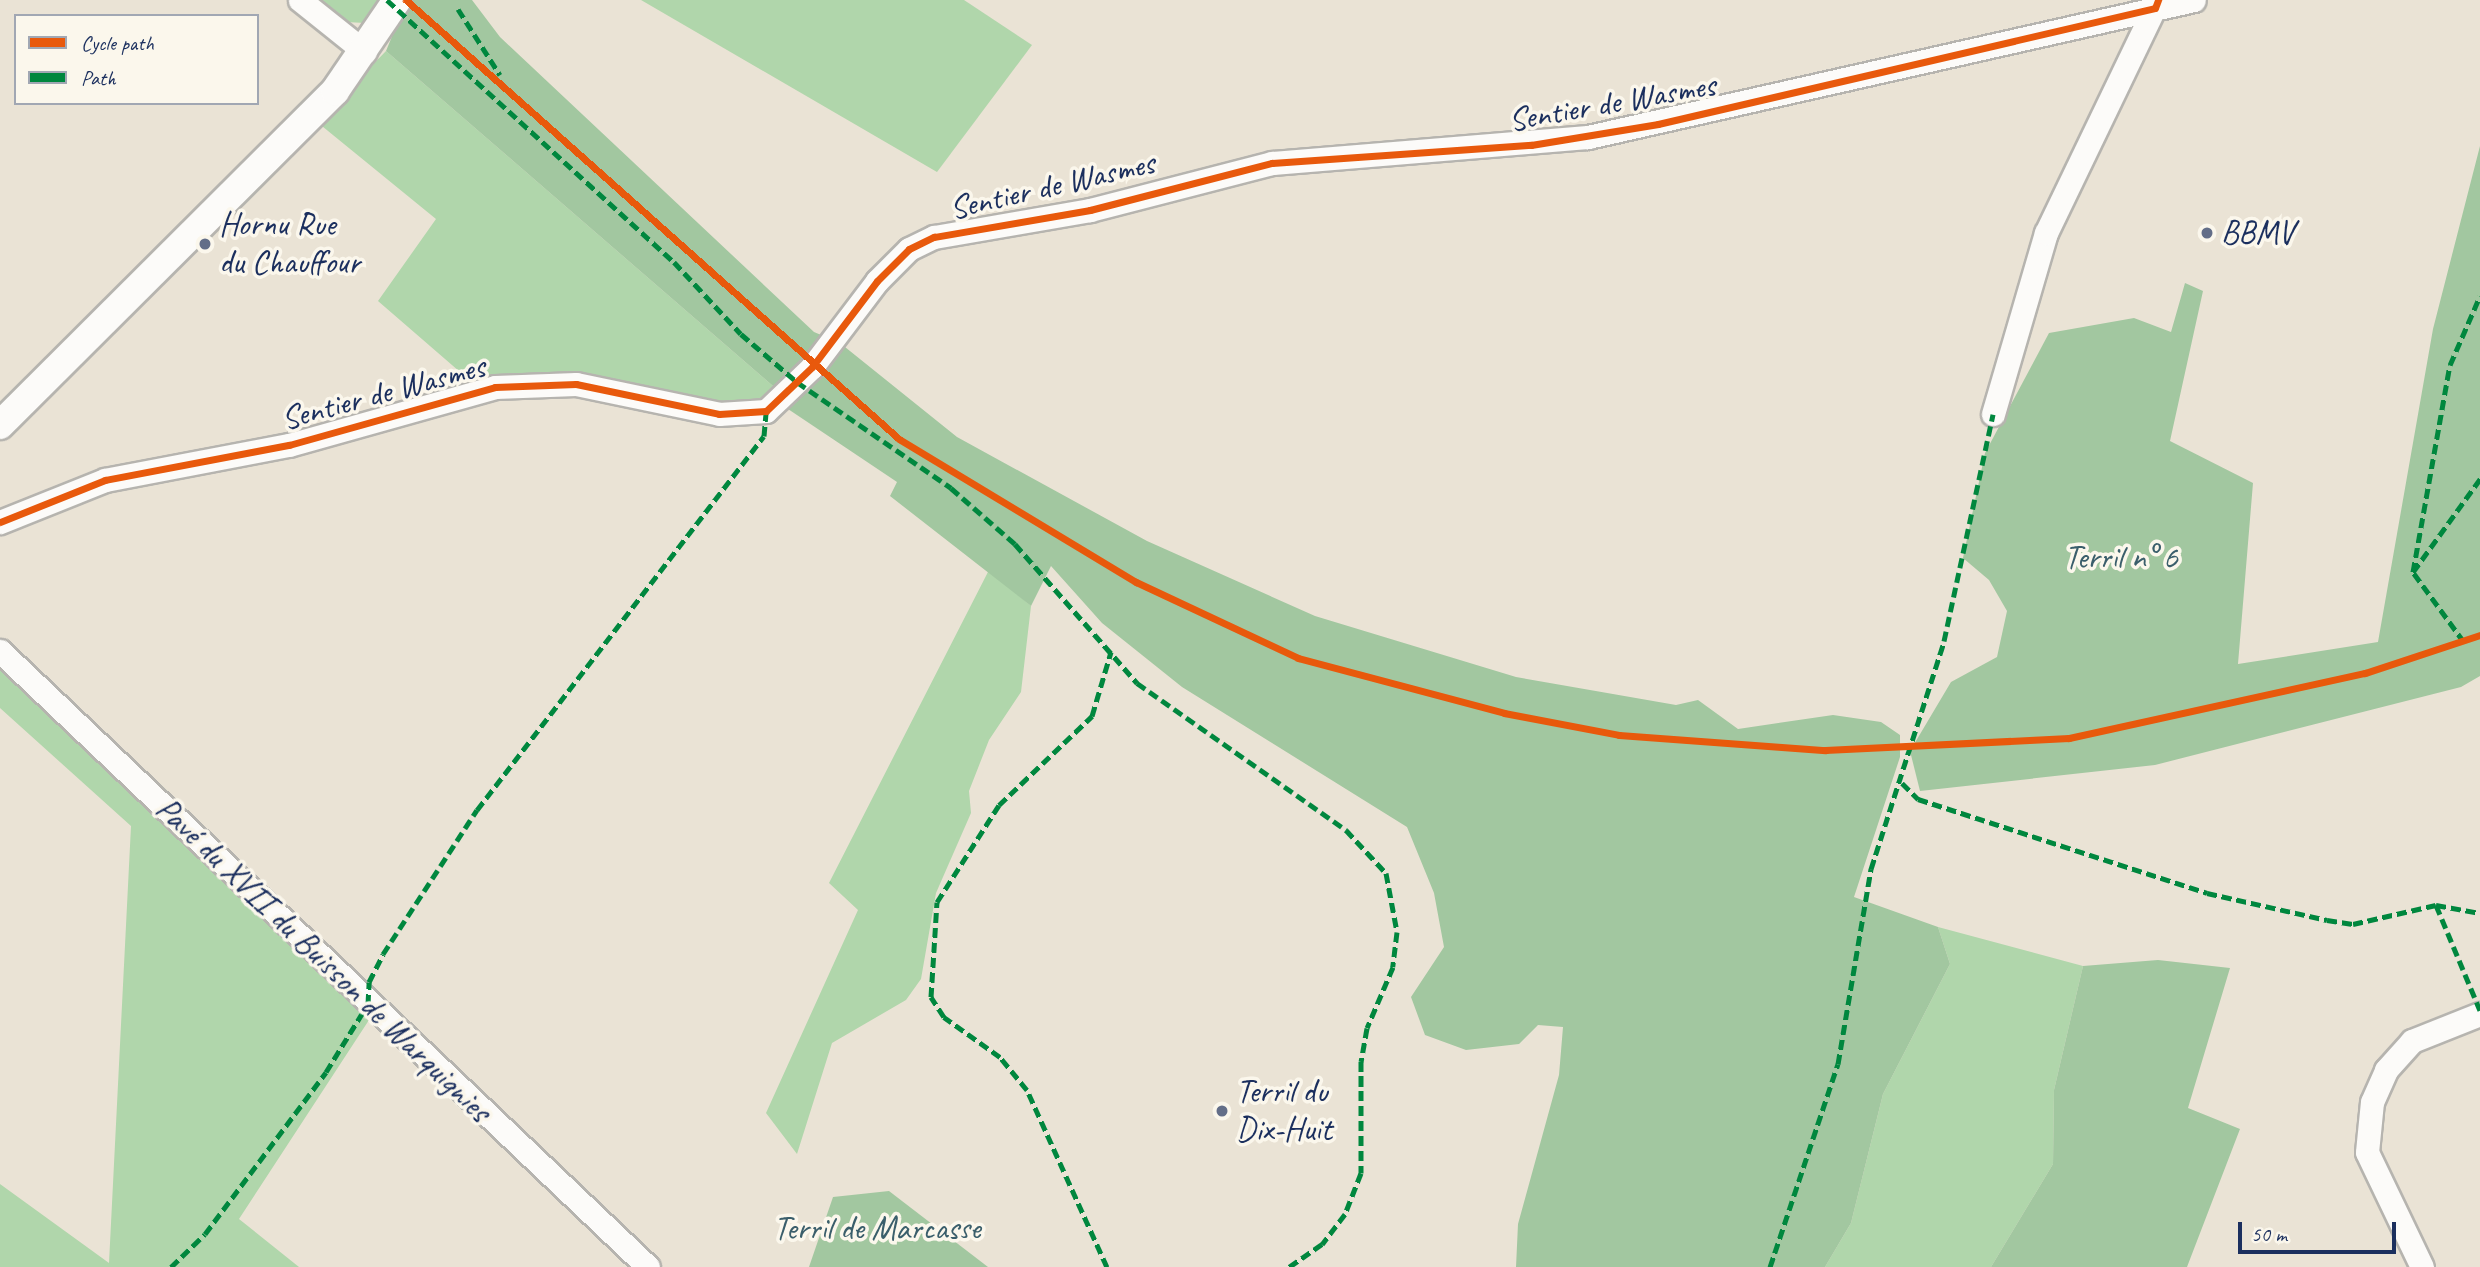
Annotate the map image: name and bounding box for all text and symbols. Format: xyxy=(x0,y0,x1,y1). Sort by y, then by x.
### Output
legend xyxy=(14,14,259,105)
text: Cycle path xyxy=(81,30,154,56)
text: Path xyxy=(81,65,116,91)
street label: Sentier de Wasmes xyxy=(1504,65,1720,141)
street label: Sentier de Wasmes xyxy=(944,143,1160,229)
place label: Hornu Rue du Chauffour xyxy=(219,205,362,283)
place label: BBMV xyxy=(2221,213,2294,253)
marker: BBMV xyxy=(2199,225,2215,241)
marker: Hornu Rue du Chauffour xyxy=(197,236,213,252)
street label: Sentier de Wasmes xyxy=(276,346,490,440)
park label: Terril n° 6 xyxy=(2064,538,2178,578)
street label: Pavé du XVII du Buisson de Warquignies xyxy=(147,789,499,1131)
place label: Terril du Dix-Huit xyxy=(1236,1072,1332,1150)
marker: Terril du Dix-Huit xyxy=(1214,1103,1230,1119)
scale bar xyxy=(2242,1208,2400,1252)
park label: Terril de Marcasse xyxy=(774,1209,980,1249)
text: 50 m xyxy=(2251,1221,2287,1247)

